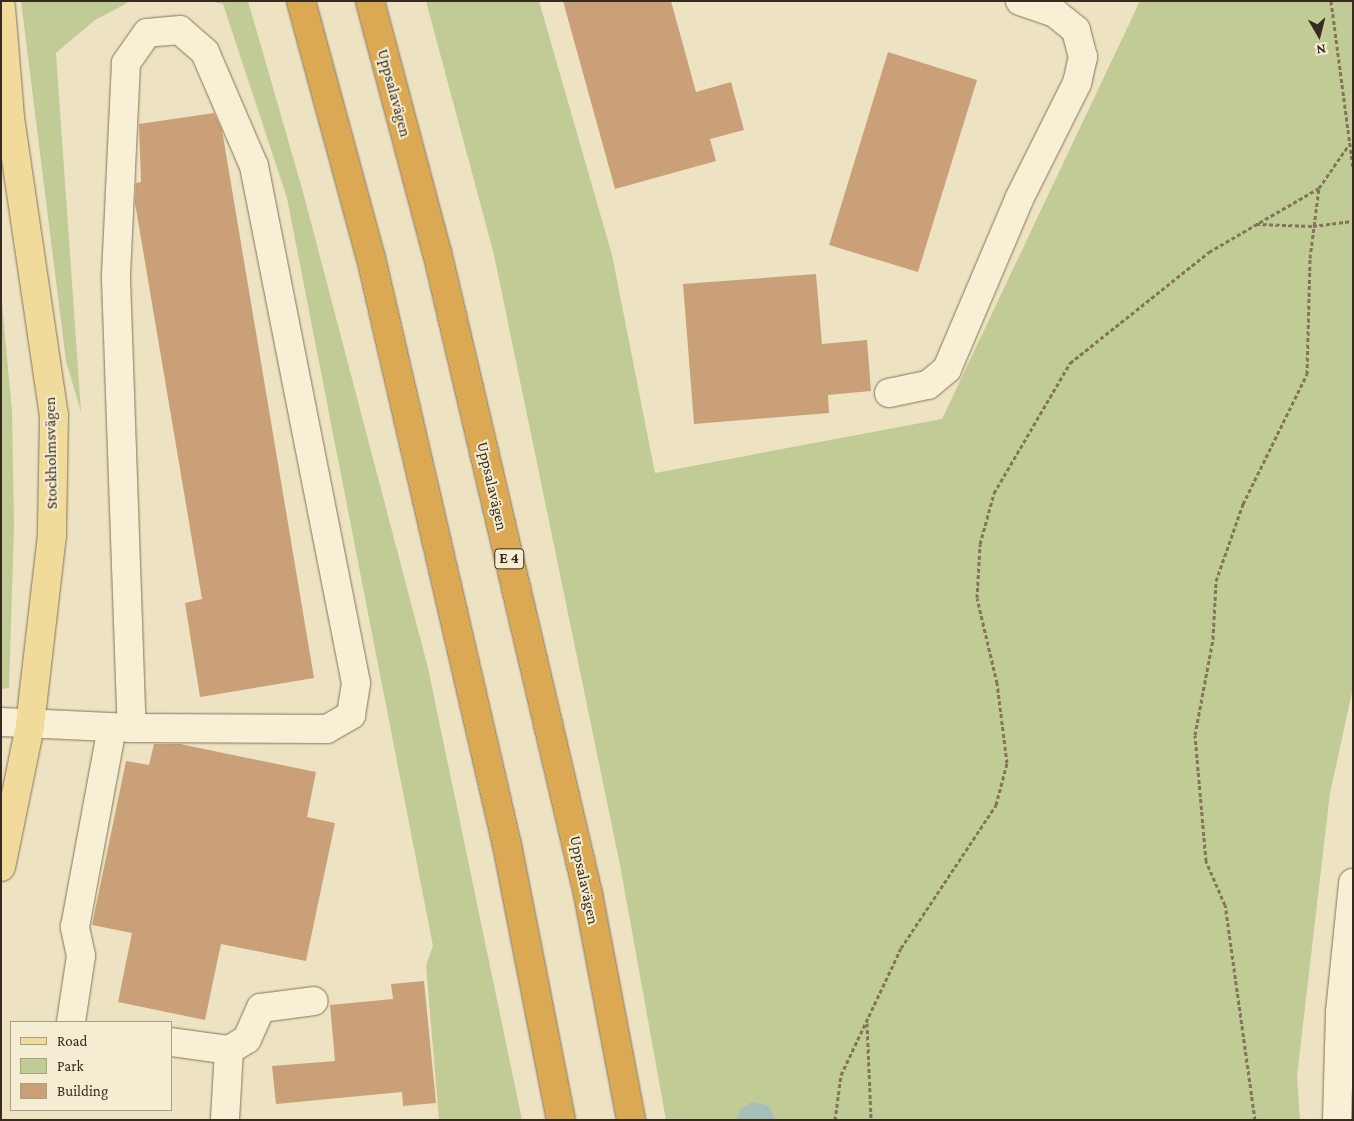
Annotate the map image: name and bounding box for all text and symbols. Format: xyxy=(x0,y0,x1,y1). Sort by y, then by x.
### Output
north arrow xyxy=(1294,10,1344,60)
text: N xyxy=(1315,41,1327,58)
street label: Uppsalavägen xyxy=(373,47,415,139)
street label: Stockholmsvägen xyxy=(40,397,62,509)
street label: Uppsalavägen xyxy=(472,440,512,532)
road number: E 4 xyxy=(494,546,524,572)
street label: Uppsalavägen xyxy=(565,834,603,926)
legend xyxy=(10,1021,172,1111)
text: Road xyxy=(57,1033,87,1049)
text: Park xyxy=(57,1058,84,1074)
text: Building xyxy=(57,1083,108,1099)

